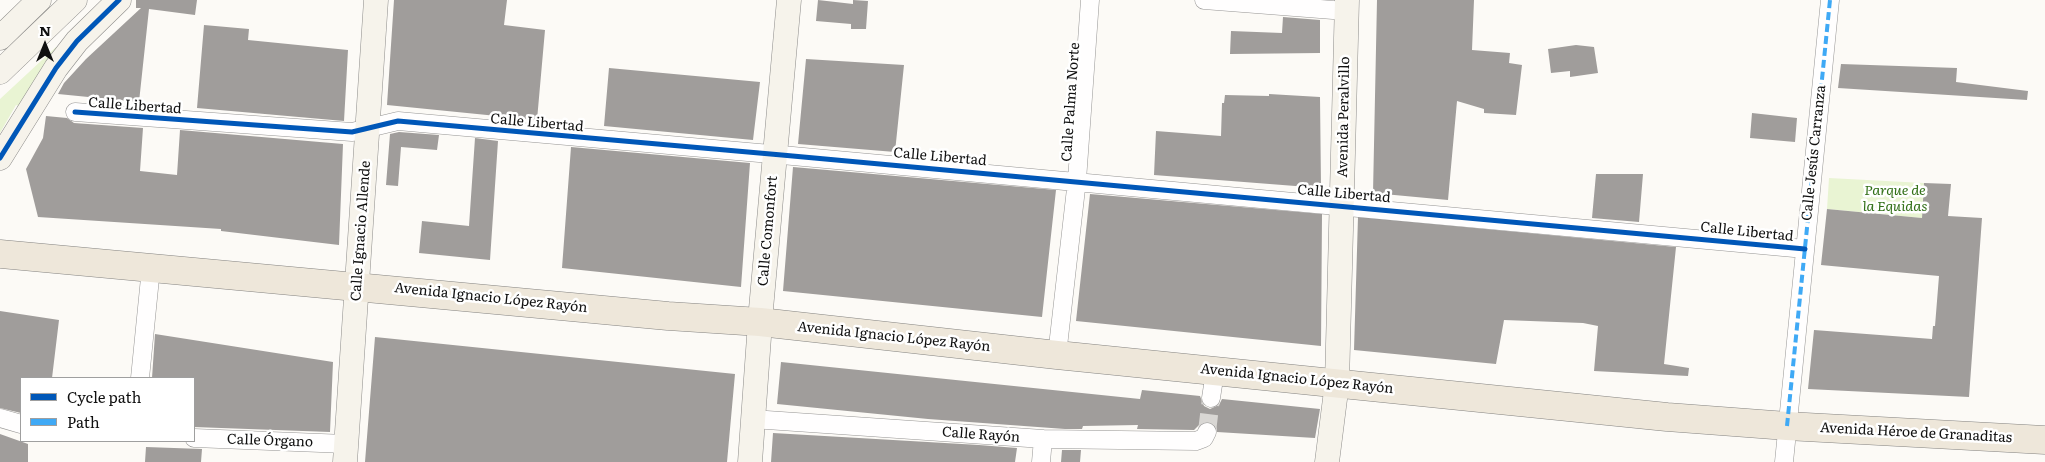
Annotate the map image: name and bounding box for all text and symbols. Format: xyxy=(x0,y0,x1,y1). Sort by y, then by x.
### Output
north arrow xyxy=(20,20,70,70)
text: N xyxy=(39,20,51,40)
street label: Calle Palma Norte xyxy=(1058,42,1084,162)
street label: Avenida Peralvillo xyxy=(1335,56,1353,178)
street label: Calle Jesús Carranza xyxy=(1799,84,1829,222)
street label: Calle Libertad xyxy=(88,94,182,118)
street label: Calle Libertad xyxy=(490,111,584,135)
street label: Calle Libertad xyxy=(893,145,987,169)
street label: Calle Ignacio Allende xyxy=(348,160,374,302)
street label: Calle Comonfort xyxy=(755,175,781,287)
street label: Calle Libertad xyxy=(1297,182,1391,206)
park label: Parque de la Equidas xyxy=(1863,183,1927,216)
street label: Calle Libertad xyxy=(1700,219,1794,245)
street label: Avenida Ignacio López Rayón xyxy=(394,280,588,316)
street label: Avenida Ignacio López Rayón xyxy=(797,319,991,355)
street label: Avenida Ignacio López Rayón xyxy=(1200,361,1394,397)
legend xyxy=(20,377,195,442)
text: Cycle path xyxy=(67,385,141,408)
text: Path xyxy=(67,410,100,433)
street label: Avenida Héroe de Granaditas xyxy=(1820,420,2012,446)
street label: Calle Rayón xyxy=(941,424,1021,446)
street label: Calle Órgano xyxy=(227,431,313,451)

